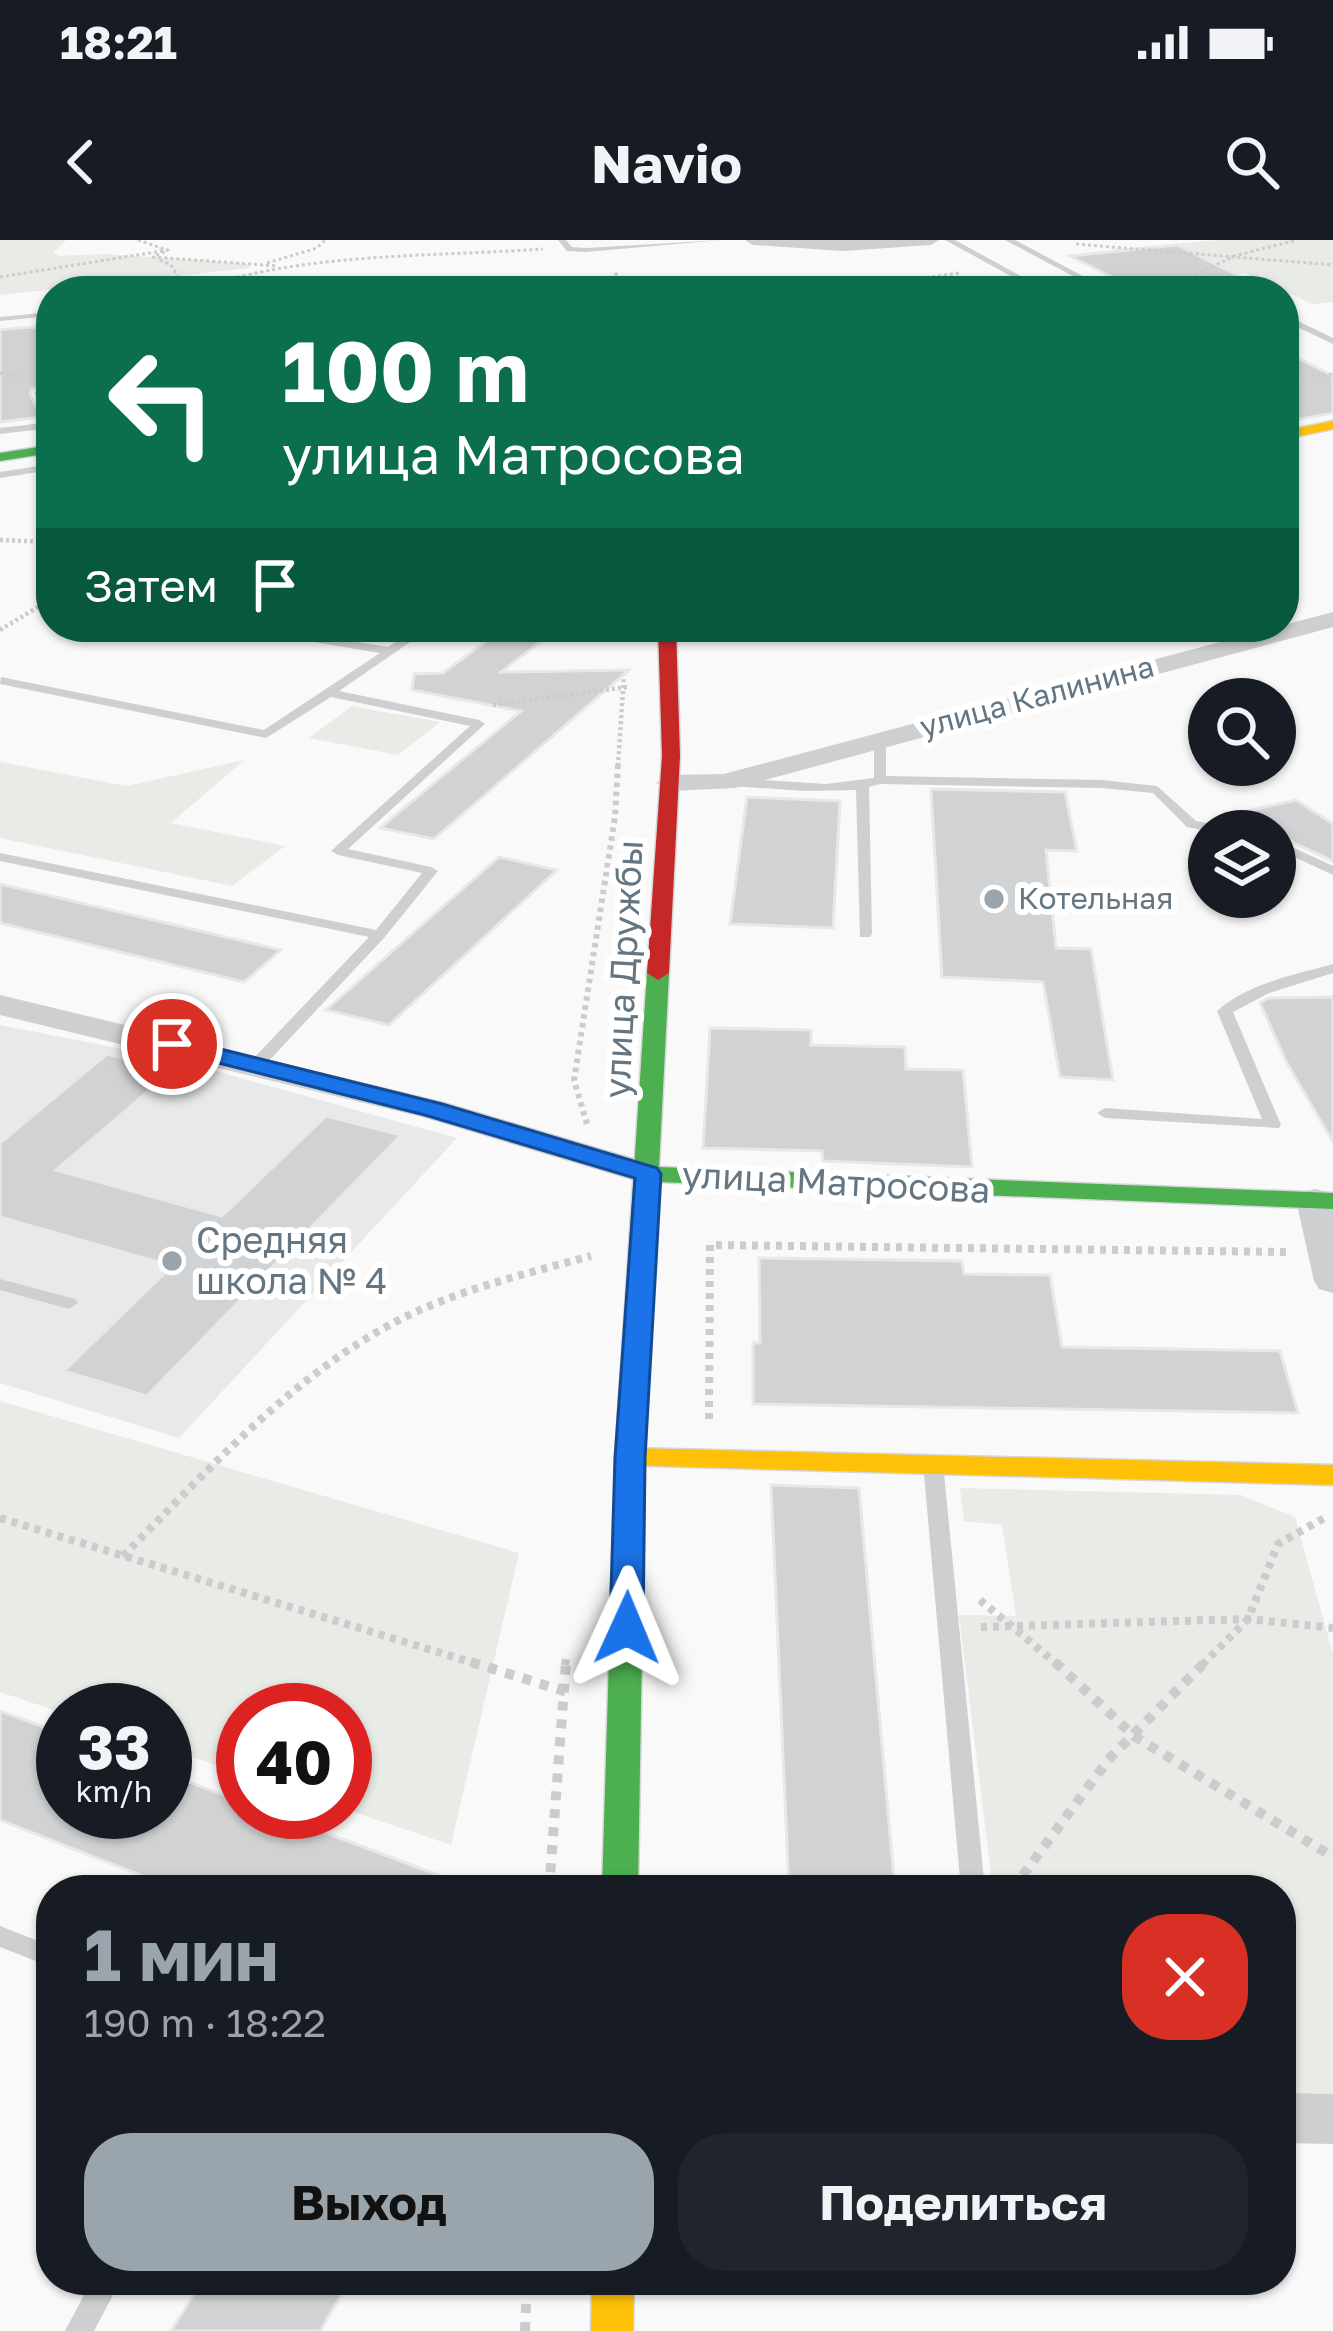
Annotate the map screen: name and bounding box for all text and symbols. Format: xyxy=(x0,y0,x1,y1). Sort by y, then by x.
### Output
text: 18:21 xyxy=(60,15,177,69)
icon: back xyxy=(48,129,114,195)
icon: search xyxy=(1219,129,1285,195)
text: Navio xyxy=(591,130,742,195)
text: 100 m xyxy=(282,320,529,420)
icon: left xyxy=(84,324,240,480)
text: улица Матросова xyxy=(282,421,745,486)
icon: arrive xyxy=(242,552,308,618)
text: Затем xyxy=(84,558,218,612)
street label: улица Калинина xyxy=(916,647,1158,745)
map controls xyxy=(1188,678,1296,918)
button: search xyxy=(1188,678,1296,786)
button: layers xyxy=(1188,810,1296,918)
street label: улица Дружбы xyxy=(594,839,651,1099)
place label: Котельная xyxy=(1018,880,1173,916)
marker: Котельная xyxy=(981,886,1007,912)
pin xyxy=(121,993,223,1095)
icon: arrive xyxy=(139,1011,205,1077)
street label: улица Матросова xyxy=(681,1152,991,1211)
place label: Средняя школа № 4 xyxy=(196,1218,387,1302)
marker: Средняя школа № 4 xyxy=(159,1248,185,1274)
position arrow xyxy=(564,1565,690,1691)
speed limit sign: 40 xyxy=(216,1683,372,1839)
text: 33 xyxy=(77,1710,151,1782)
text: km/h xyxy=(76,1773,152,1809)
text: 1 мин xyxy=(84,1910,279,1997)
button: close xyxy=(1122,1914,1248,2040)
text: 190 m · 18:22 xyxy=(84,1999,326,2046)
button: Выход xyxy=(84,2133,654,2271)
button: Поделиться xyxy=(678,2133,1248,2271)

